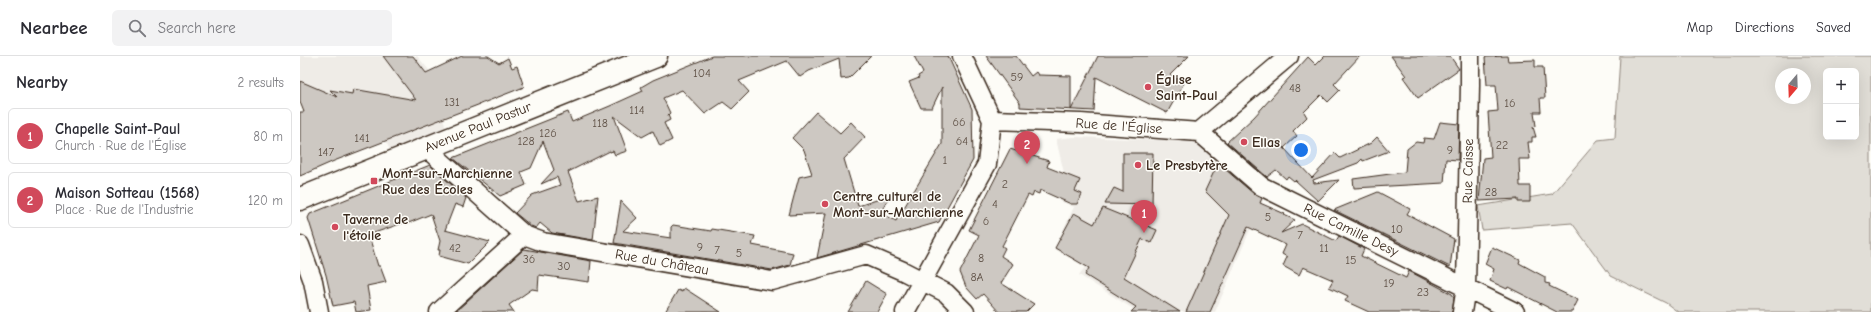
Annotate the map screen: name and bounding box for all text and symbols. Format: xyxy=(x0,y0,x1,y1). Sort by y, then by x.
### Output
search box xyxy=(112,10,392,46)
text: Nearbee xyxy=(20,17,88,39)
icon: search xyxy=(126,17,148,39)
text: Search here xyxy=(158,19,236,37)
text: Map xyxy=(1686,19,1713,36)
text: Directions xyxy=(1735,19,1794,36)
text: Saved xyxy=(1816,19,1851,36)
house number: 104 xyxy=(693,66,711,80)
north arrow xyxy=(1775,68,1811,104)
map controls xyxy=(1823,68,1859,140)
button: + xyxy=(1823,68,1859,104)
house number: 59 xyxy=(1011,70,1023,84)
place label: Église Saint-Paul xyxy=(1156,71,1218,104)
text: Nearby xyxy=(16,73,67,92)
text: 2 results xyxy=(237,75,284,90)
house number: 48 xyxy=(1289,81,1301,95)
marker: Église Saint-Paul xyxy=(1143,82,1153,92)
house number: 131 xyxy=(444,95,460,109)
house number: 16 xyxy=(1504,96,1516,110)
street label: Avenue Paul Pastur xyxy=(422,98,534,156)
house number: 114 xyxy=(629,103,645,117)
button: − xyxy=(1823,104,1859,140)
street label: Rue de l'Église xyxy=(1075,114,1163,138)
house number: 66 xyxy=(952,115,966,129)
house number: 118 xyxy=(592,116,608,130)
text: Chapelle Saint-Paul xyxy=(55,120,180,138)
house number: 126 xyxy=(539,126,557,140)
text: 1 xyxy=(27,129,33,144)
text: 80 m xyxy=(253,129,283,144)
house number: 141 xyxy=(354,131,370,145)
pin: 2 xyxy=(1014,131,1040,164)
house number: 128 xyxy=(517,134,535,148)
house number: 64 xyxy=(956,134,968,148)
place label: Ellas xyxy=(1252,134,1280,151)
marker: Ellas xyxy=(1239,137,1249,147)
text: Church · Rue de l'Église xyxy=(55,138,186,153)
street label: Rue Caisse xyxy=(1459,138,1477,204)
house number: 22 xyxy=(1496,138,1508,152)
your location xyxy=(1291,140,1311,160)
house number: 9 xyxy=(1447,143,1453,157)
house number: 147 xyxy=(318,145,334,159)
house number: 1 xyxy=(943,153,948,167)
place label: Le Presbytère xyxy=(1146,157,1228,174)
marker: Le Presbytère xyxy=(1133,160,1143,170)
place label: Mont-sur-Marchienne Rue des Écoles xyxy=(382,165,513,198)
marker: Mont-sur-Marchienne Rue des Écoles xyxy=(369,176,379,186)
house number: 2 xyxy=(1002,177,1008,191)
text: Maison Sotteau (1568) xyxy=(55,184,200,202)
house number: 28 xyxy=(1485,185,1497,199)
place label: Centre culturel de Mont-sur-Marchienne xyxy=(833,188,964,221)
text: 2 xyxy=(27,193,33,208)
text: 120 m xyxy=(248,193,283,208)
house number: 4 xyxy=(992,197,998,211)
marker: Centre culturel de Mont-sur-Marchienne xyxy=(820,199,830,209)
pin: 1 xyxy=(1131,200,1157,233)
street label: Rue Camille Desy xyxy=(1301,200,1402,261)
text: Place · Rue de l'Industrie xyxy=(55,202,194,217)
house number: 5 xyxy=(1265,210,1271,224)
place label: Taverne de l'étoile xyxy=(343,211,408,244)
house number: 6 xyxy=(983,214,989,228)
marker: Taverne de l'étoile xyxy=(330,222,340,232)
house number: 10 xyxy=(1391,222,1403,236)
house number: 7 xyxy=(1297,228,1303,242)
house number: 9 xyxy=(697,240,703,254)
house number: 42 xyxy=(449,241,461,255)
house number: 11 xyxy=(1319,241,1329,255)
house number: 7 xyxy=(714,243,720,257)
street label: Rue du Château xyxy=(614,245,710,279)
house number: 5 xyxy=(736,246,742,260)
house number: 8 xyxy=(978,251,984,265)
house number: 36 xyxy=(523,252,535,266)
house number: 15 xyxy=(1345,253,1357,267)
house number: 30 xyxy=(557,259,571,273)
house number: 8A xyxy=(970,270,984,284)
house number: 19 xyxy=(1383,276,1395,290)
house number: 23 xyxy=(1417,285,1429,299)

